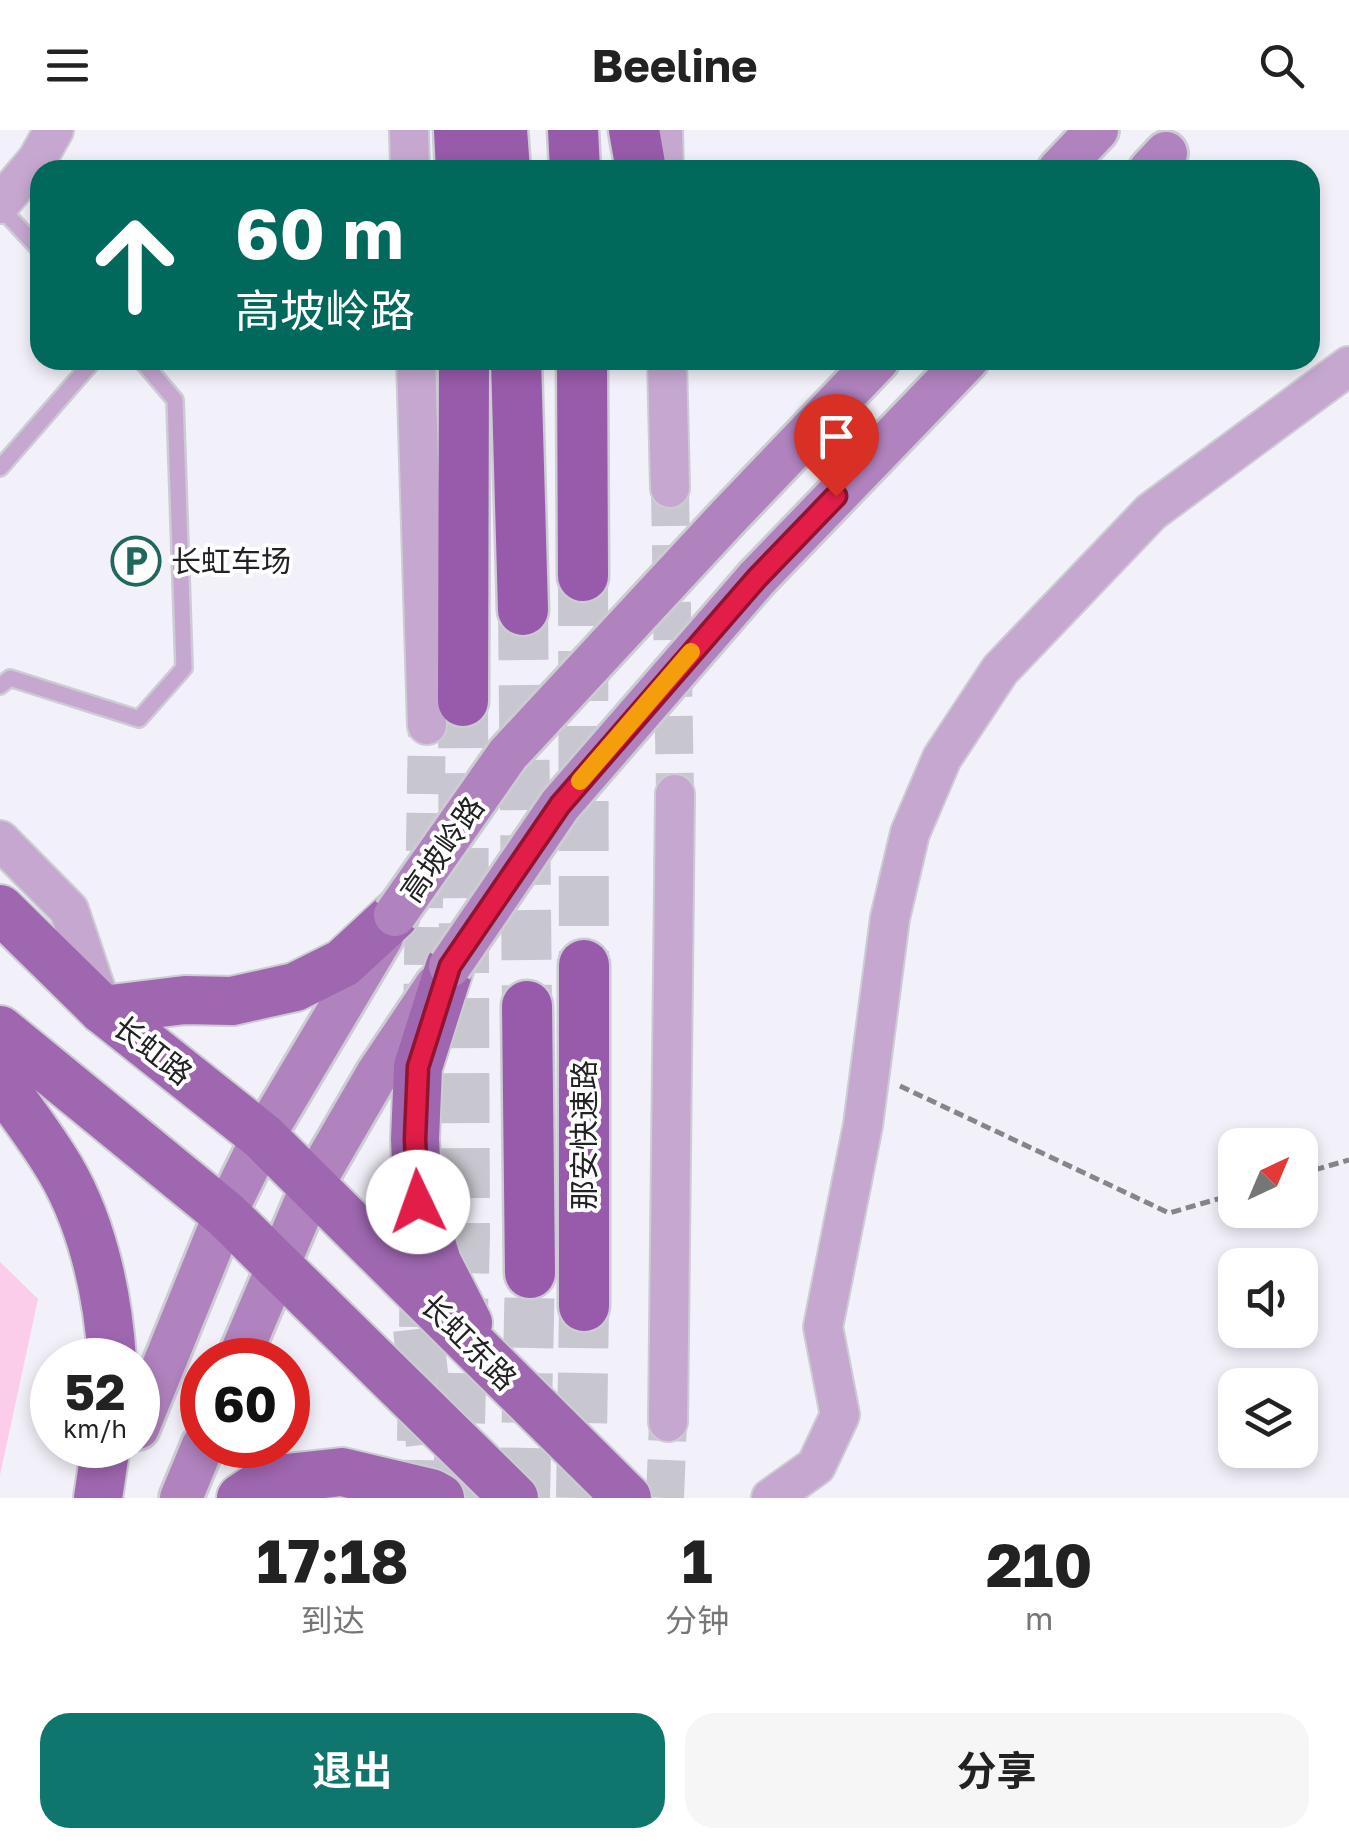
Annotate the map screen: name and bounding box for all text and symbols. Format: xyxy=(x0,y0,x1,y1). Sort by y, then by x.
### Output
icon: menu xyxy=(40,38,95,93)
text: Beeline xyxy=(591,38,758,92)
icon: search xyxy=(1254,38,1309,93)
text: 60 m xyxy=(235,190,404,274)
icon: ahead xyxy=(70,200,200,330)
text: 高坡岭路 xyxy=(235,283,415,337)
pin xyxy=(794,394,879,497)
icon: arrive xyxy=(809,409,864,464)
parking icon: 长虹车场 xyxy=(110,535,162,587)
place label: 长虹车场 xyxy=(171,543,291,579)
street label: 高坡岭路 xyxy=(393,790,491,908)
street label: 长虹路 xyxy=(106,1008,200,1092)
street label: 那安快速路 xyxy=(566,1060,602,1210)
north arrow xyxy=(1218,1128,1318,1228)
map controls xyxy=(1218,1128,1318,1468)
position arrow xyxy=(366,1150,470,1254)
button: sound xyxy=(1218,1248,1318,1348)
street label: 长虹东路 xyxy=(414,1287,524,1397)
speed limit sign: 60 xyxy=(180,1338,310,1468)
text: 52 xyxy=(64,1361,125,1421)
button: layers xyxy=(1218,1368,1318,1468)
text: km/h xyxy=(63,1413,127,1444)
text: 17:18 xyxy=(257,1524,409,1596)
text: 1 xyxy=(682,1524,713,1596)
text: 210 xyxy=(986,1528,1092,1600)
text: m xyxy=(1025,1599,1053,1637)
text: 到达 xyxy=(301,1601,365,1639)
text: 分钟 xyxy=(665,1601,729,1639)
button: 退出 xyxy=(40,1713,665,1828)
button: 分享 xyxy=(685,1713,1309,1828)

